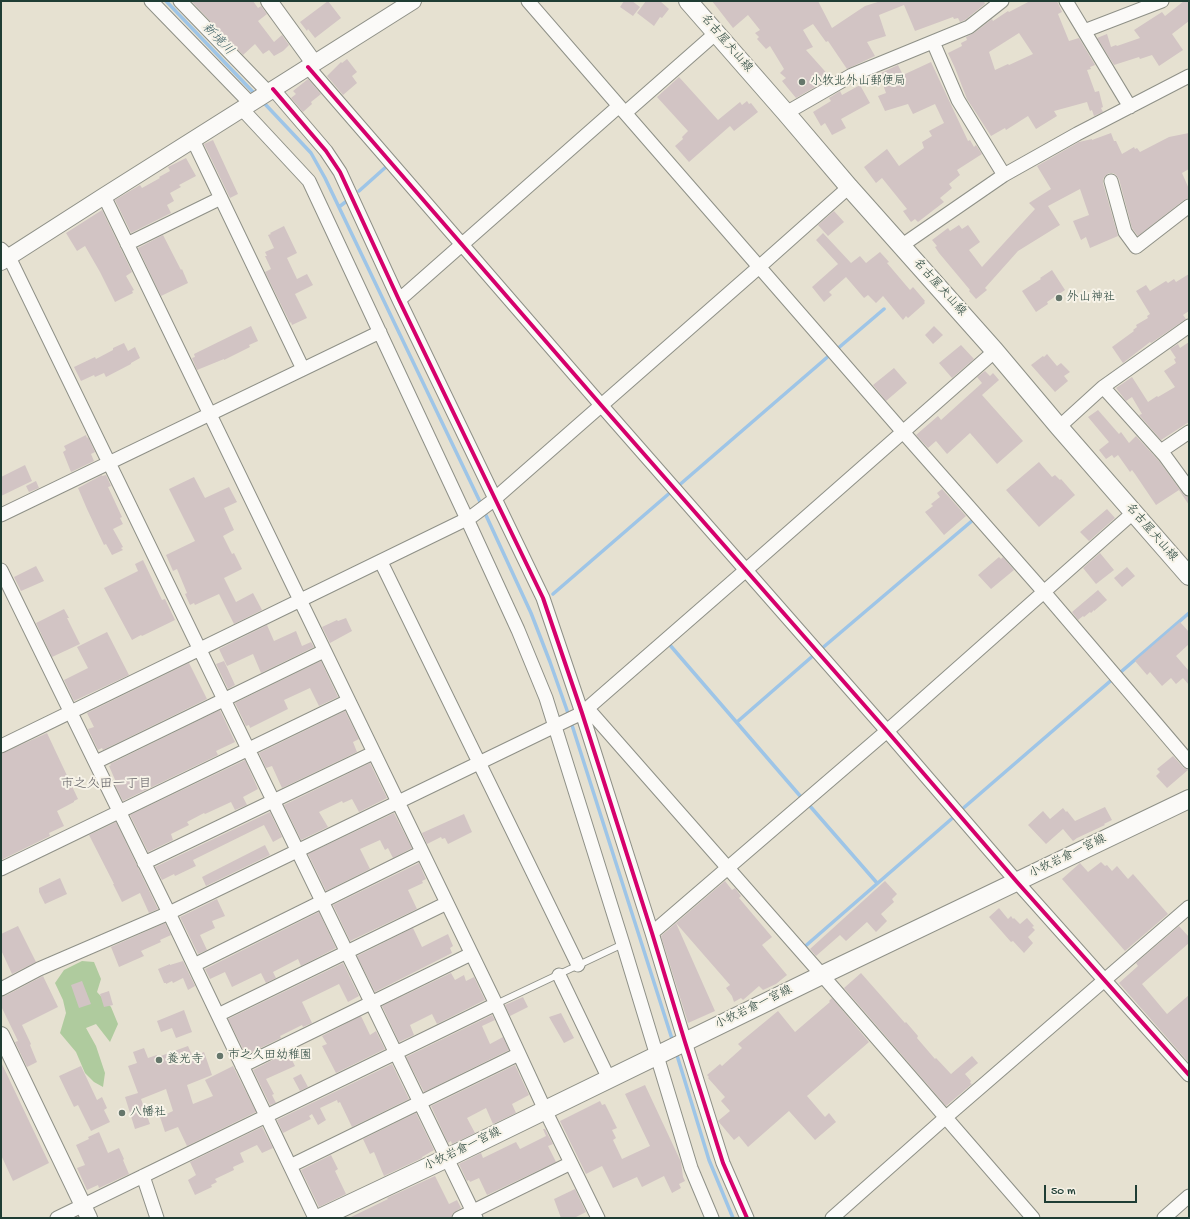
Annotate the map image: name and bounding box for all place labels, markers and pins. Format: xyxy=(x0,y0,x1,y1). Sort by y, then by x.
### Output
place label: 小牧北外山郵便局 xyxy=(810,75,906,89)
marker: 小牧北外山郵便局 xyxy=(797,77,807,87)
place label: 外山神社 xyxy=(1067,291,1115,305)
marker: 外山神社 xyxy=(1054,293,1064,303)
place label: 市之久田幼稚園 xyxy=(228,1049,312,1063)
marker: 市之久田幼稚園 xyxy=(215,1051,225,1061)
place label: 養光寺 xyxy=(167,1053,203,1067)
marker: 養光寺 xyxy=(154,1055,164,1065)
place label: 八幡社 xyxy=(130,1106,166,1120)
marker: 八幡社 xyxy=(117,1108,127,1118)

